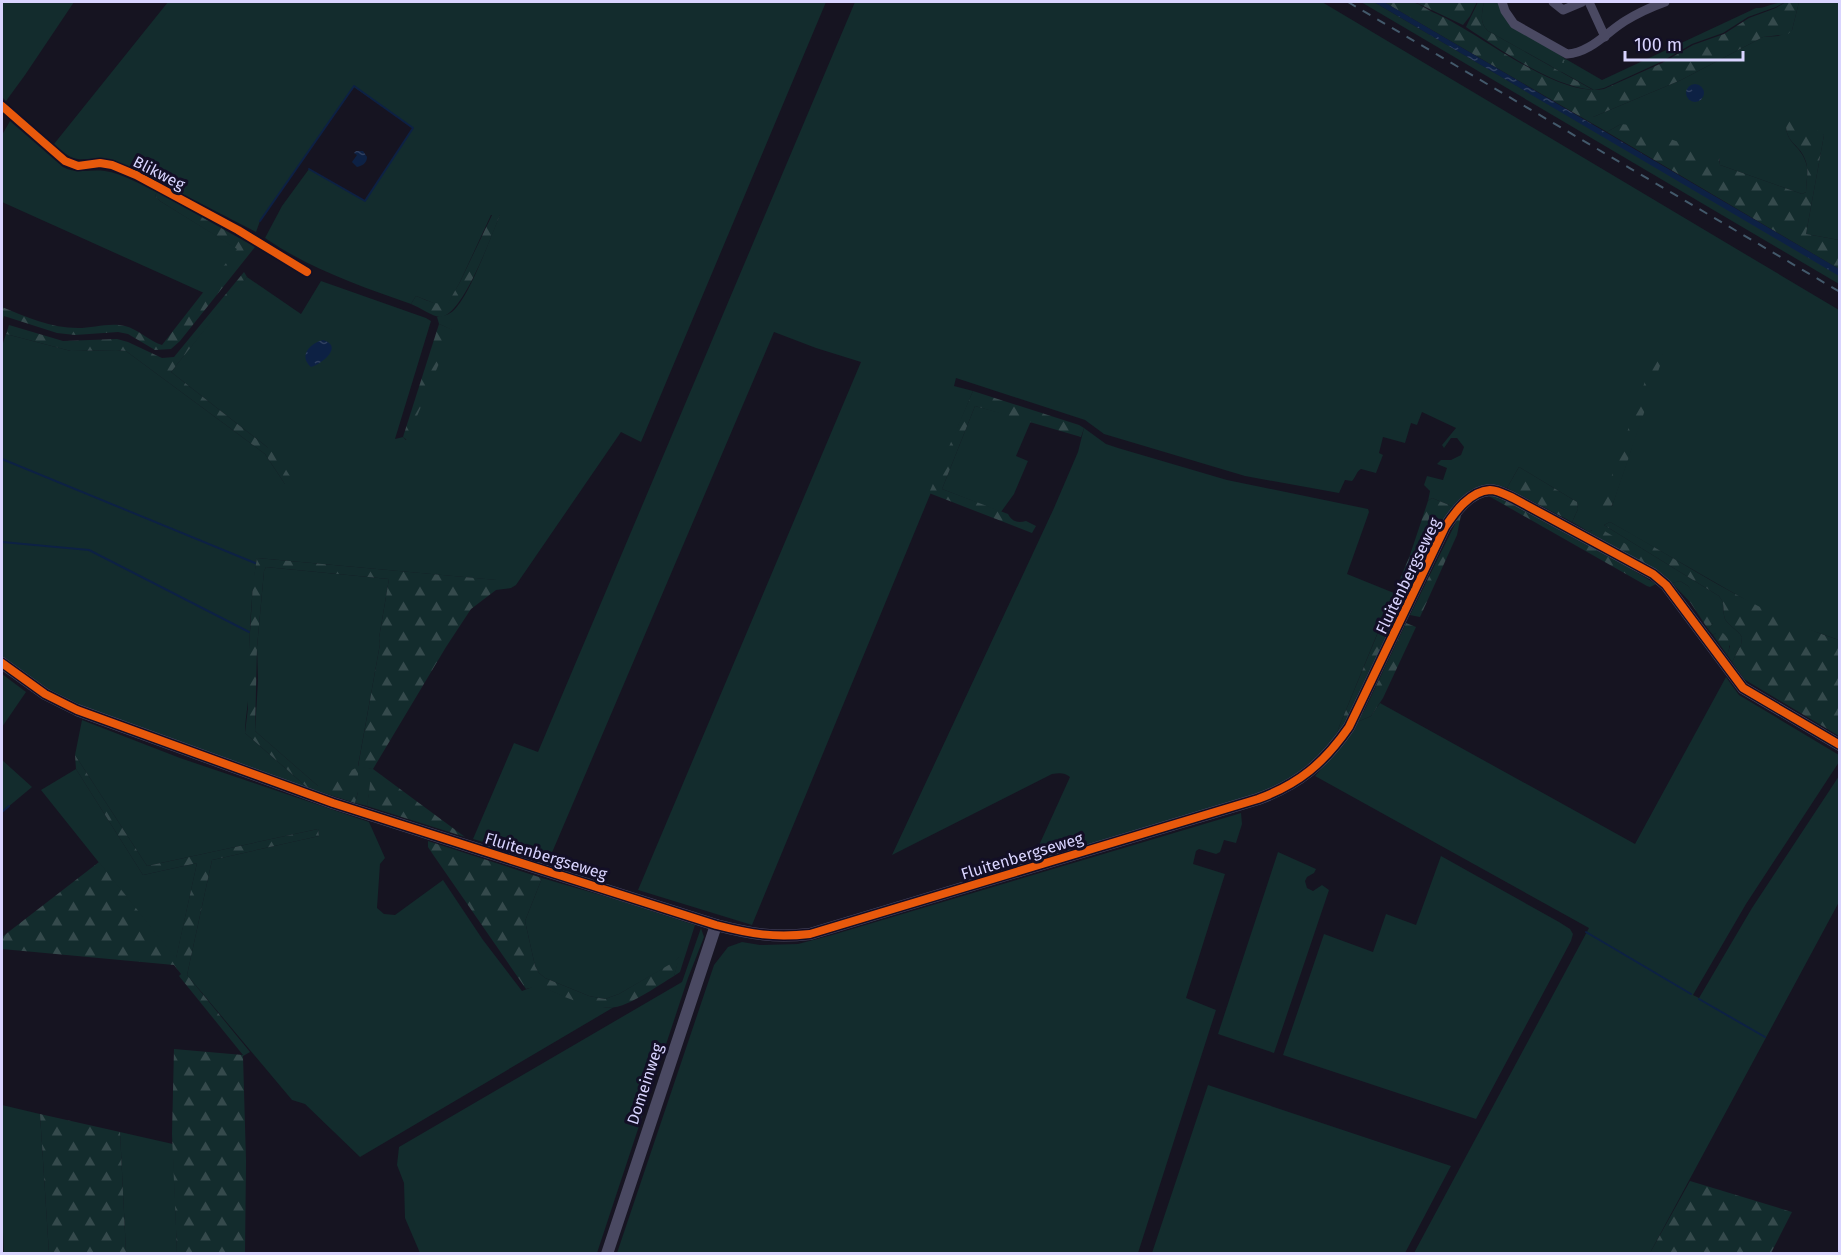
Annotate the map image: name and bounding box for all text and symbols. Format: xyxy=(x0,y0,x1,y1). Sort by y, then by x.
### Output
scale bar xyxy=(1625,24,1744,62)
text: 100 m xyxy=(1634,34,1682,56)
street label: Blikweg xyxy=(130,152,189,194)
street label: Fluitenbergseweg xyxy=(1372,514,1445,637)
street label: Fluitenbergseweg xyxy=(483,828,610,884)
street label: Fluitenbergseweg xyxy=(959,828,1086,884)
street label: Domeinweg xyxy=(623,1040,667,1127)

